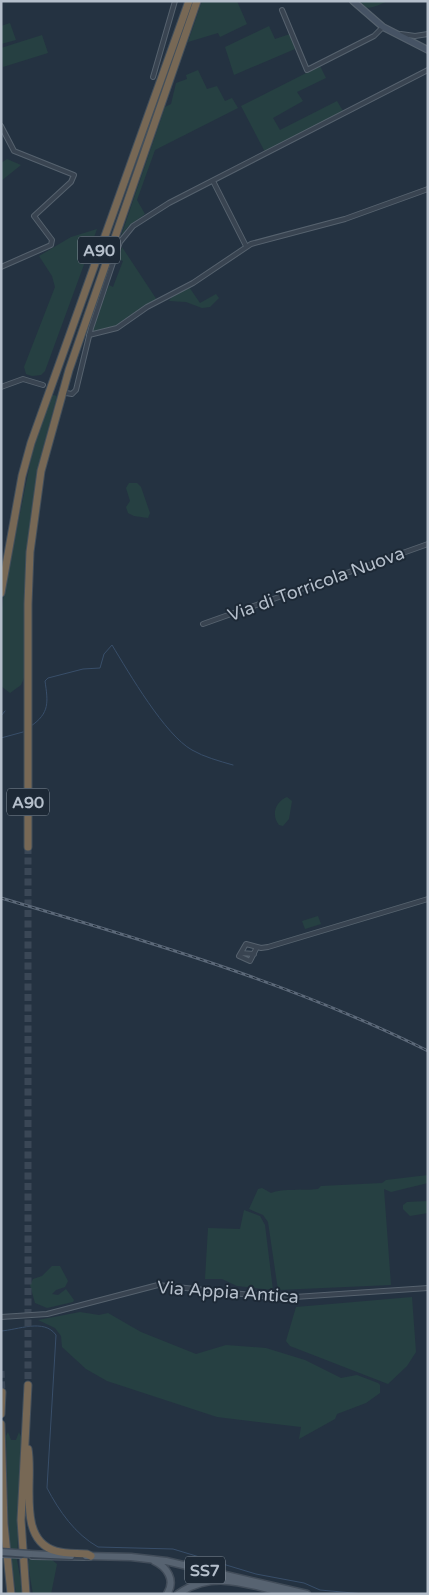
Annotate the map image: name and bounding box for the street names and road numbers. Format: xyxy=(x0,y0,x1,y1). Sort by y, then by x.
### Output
road number: A90 xyxy=(78,236,120,264)
street label: Via di Torricola Nuova xyxy=(225,542,407,626)
road number: A90 xyxy=(7,789,49,816)
street label: Via Appia Antica xyxy=(156,1276,300,1308)
road number: SS7 xyxy=(185,1556,225,1584)

